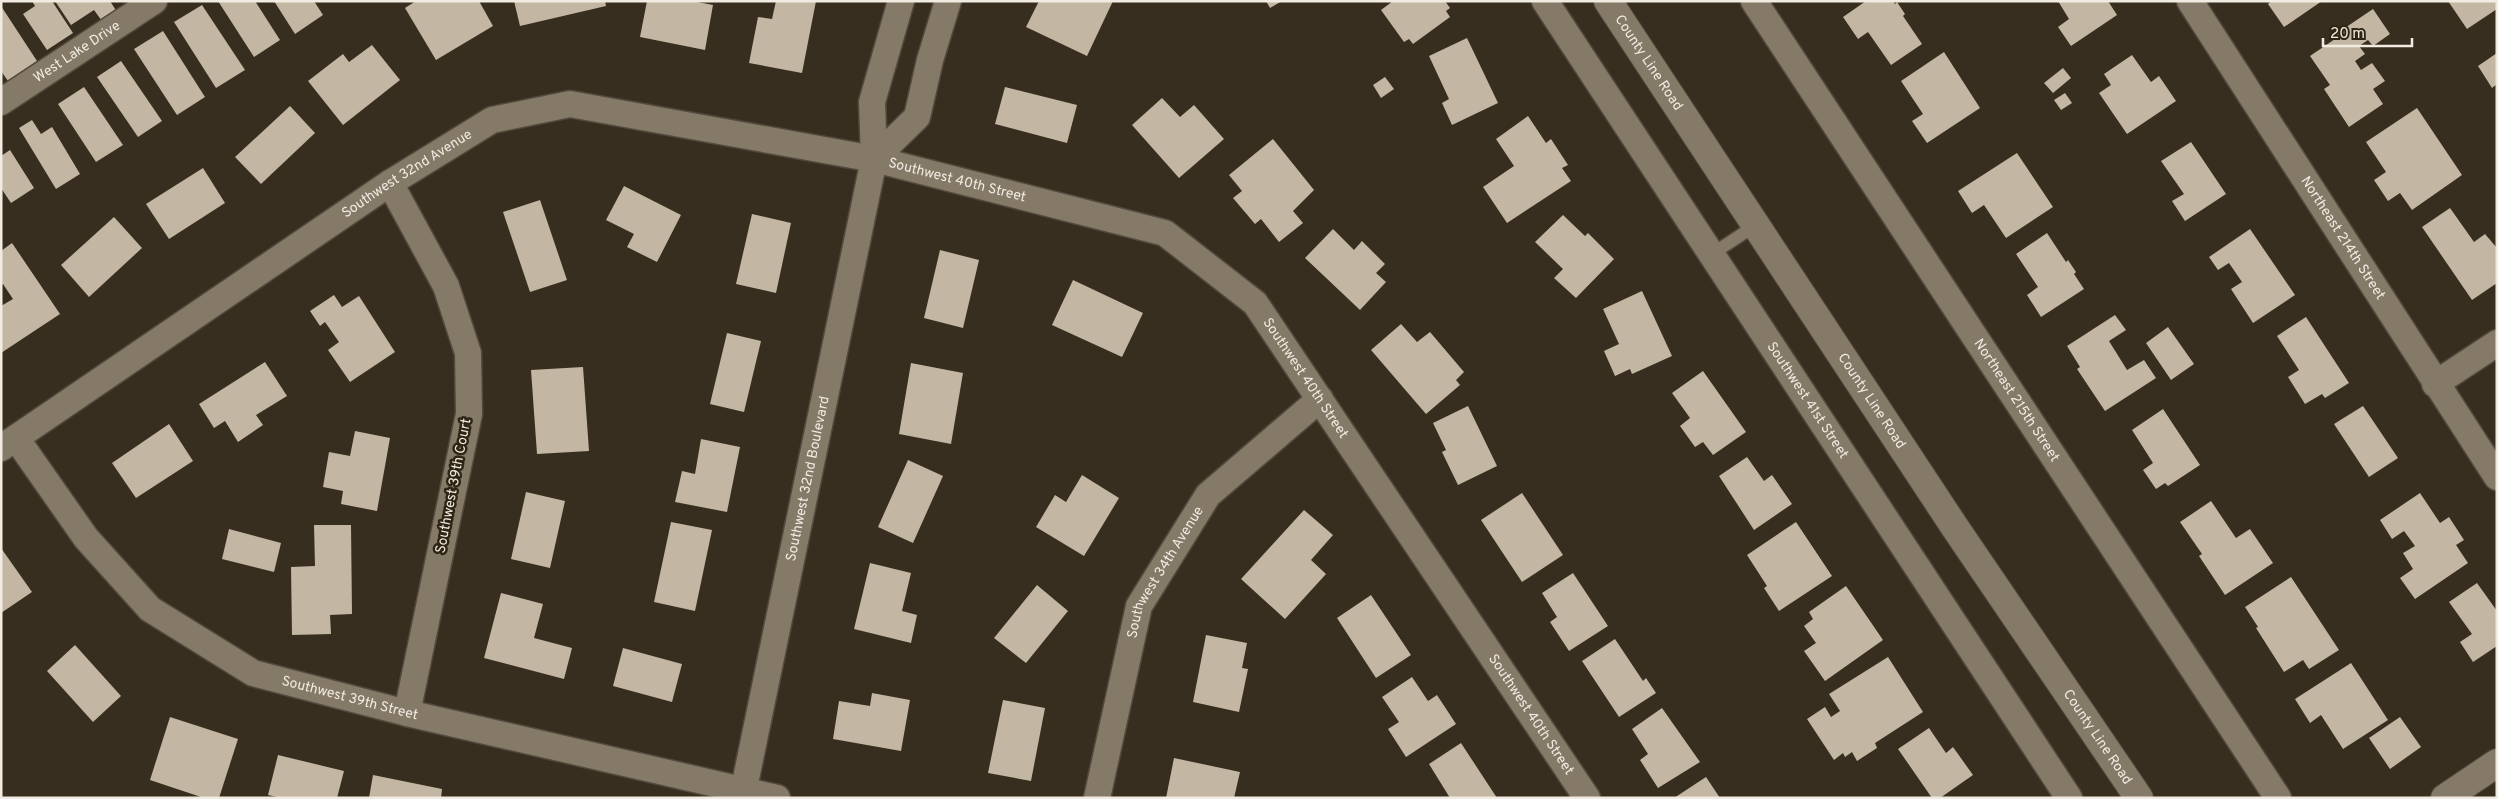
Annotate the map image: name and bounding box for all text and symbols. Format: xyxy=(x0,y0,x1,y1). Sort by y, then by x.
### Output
street label: County Line Road xyxy=(1611,12,1686,114)
scale bar xyxy=(2323,15,2412,47)
street label: West Lake Drive xyxy=(30,17,123,87)
text: 20 m xyxy=(2330,25,2365,44)
street label: Southwest 32nd Avenue xyxy=(339,126,475,222)
street label: Southwest 40th Street xyxy=(887,154,1028,206)
street label: Northeast 214th Street xyxy=(2297,173,2389,303)
street label: Southwest 40th Street xyxy=(1259,315,1352,442)
street label: Northeast 215th Street xyxy=(1970,336,2063,465)
street label: Southwest 41st Street xyxy=(1763,339,1852,462)
street label: County Line Road xyxy=(1834,350,1909,452)
street label: Southwest 32nd Boulevard xyxy=(783,395,833,563)
street label: Southwest 39th Court xyxy=(433,417,475,555)
street label: Southwest 34th Avenue xyxy=(1124,503,1207,640)
street label: Southwest 40th Street xyxy=(1485,651,1577,778)
street label: Southwest 39th Street xyxy=(280,672,420,724)
street label: County Line Road xyxy=(2059,686,2136,788)

